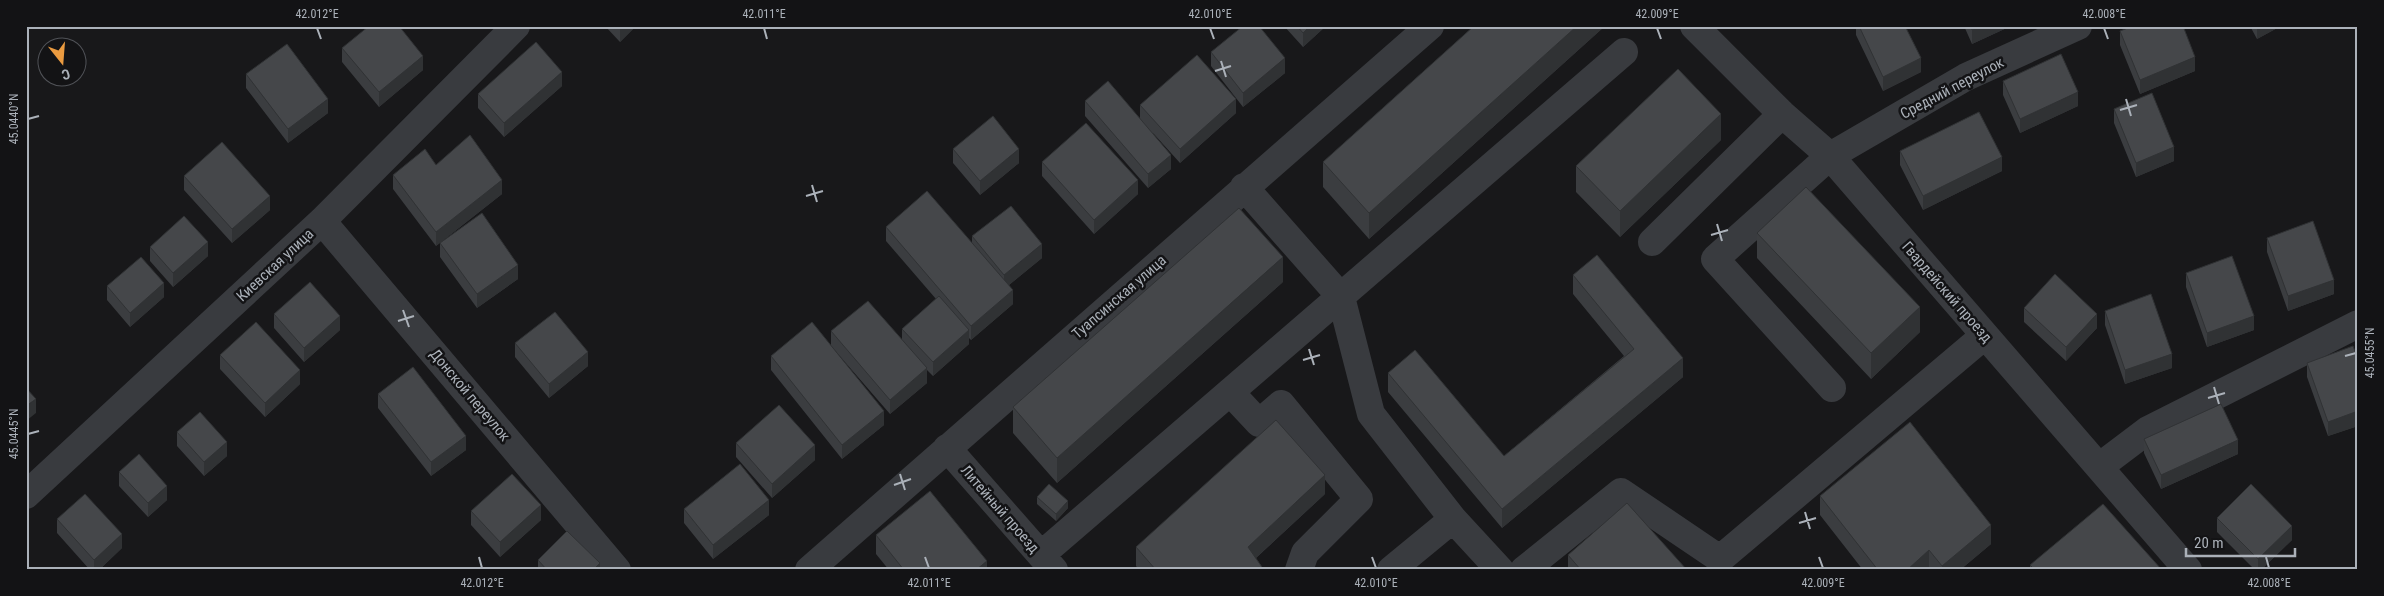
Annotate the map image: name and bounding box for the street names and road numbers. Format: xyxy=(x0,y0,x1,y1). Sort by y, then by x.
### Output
street label: Средний переулок xyxy=(1897,53,2007,123)
street label: Киевская улица xyxy=(233,225,317,305)
street label: Гвардейский проезд xyxy=(1898,238,1996,346)
street label: Туапсинская улица xyxy=(1068,251,1170,343)
street label: Донской переулок xyxy=(426,345,514,445)
street label: Литейный проезд xyxy=(957,461,1043,557)

